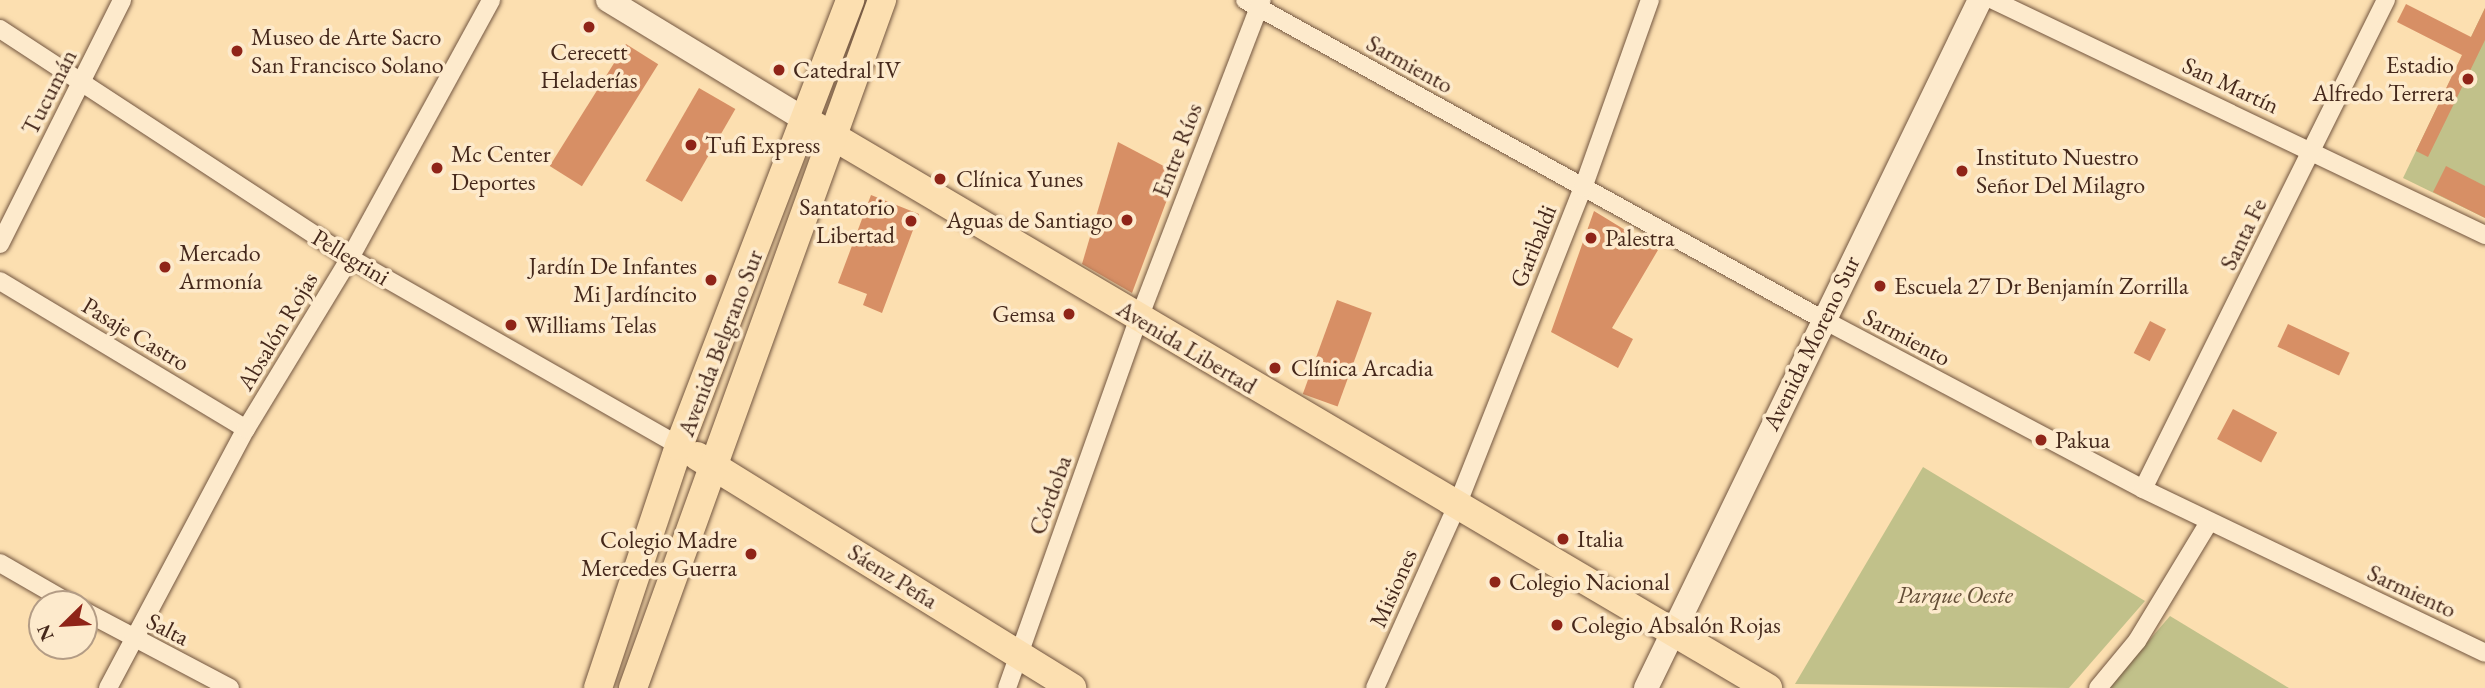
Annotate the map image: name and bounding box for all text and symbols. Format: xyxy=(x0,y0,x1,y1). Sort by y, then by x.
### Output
marker: Cerecett Heladerías xyxy=(581,19,597,35)
place label: Museo de Arte Sacro San Francisco Solano xyxy=(251,23,444,79)
street label: Sarmiento xyxy=(1362,28,1458,100)
place label: Cerecett Heladerías xyxy=(541,38,637,94)
marker: Museo de Arte Sacro San Francisco Solano xyxy=(229,43,245,59)
street label: Tucumán xyxy=(15,44,83,140)
street label: San Martín xyxy=(2178,50,2284,120)
place label: Estadio Alfredo Terrera xyxy=(2312,51,2454,107)
place label: Catedral IV xyxy=(793,56,901,84)
marker: Catedral IV xyxy=(771,62,787,78)
marker: Estadio Alfredo Terrera xyxy=(2460,71,2476,87)
street label: Entre Ríos xyxy=(1146,99,1208,201)
place label: Tufi Express xyxy=(705,131,820,159)
marker: Tufi Express xyxy=(683,137,699,153)
place label: Mc Center Deportes xyxy=(451,140,551,196)
place label: Instituto Nuestro Señor Del Milagro xyxy=(1976,143,2145,199)
marker: Mc Center Deportes xyxy=(429,160,445,176)
marker: Instituto Nuestro Señor Del Milagro xyxy=(1954,163,1970,179)
place label: Clínica Yunes xyxy=(956,165,1083,193)
marker: Clínica Yunes xyxy=(930,169,950,189)
place label: Santatorio Libertad xyxy=(799,193,895,249)
street label: Santa Fe xyxy=(2213,193,2273,275)
street label: Garibaldi xyxy=(1504,201,1562,291)
place label: Aguas de Santiago xyxy=(946,206,1113,234)
marker: Santatorio Libertad xyxy=(901,211,921,231)
marker: Aguas de Santiago xyxy=(1119,212,1135,228)
street label: Pellegrini xyxy=(307,223,395,291)
place label: Palestra xyxy=(1605,224,1675,252)
marker: Palestra xyxy=(1583,230,1599,246)
place label: Mercado Armonía xyxy=(179,239,262,295)
street label: Avenida Belgrano Sur xyxy=(671,246,769,440)
street label: Avenida Moreno Sur xyxy=(1756,251,1866,435)
place label: Jardín De Infantes Mi Jardíncito xyxy=(529,252,697,308)
marker: Mercado Armonía xyxy=(157,259,173,275)
street label: Absalón Rojas xyxy=(230,267,324,395)
marker: Jardín De Infantes Mi Jardíncito xyxy=(703,272,719,288)
place label: Escuela 27 Dr Benjamín Zorrilla xyxy=(1894,272,2188,300)
marker: Escuela 27 Dr Benjamín Zorrilla xyxy=(1872,278,1888,294)
street label: Pasaje Castro xyxy=(77,291,195,377)
street label: Avenida Libertad xyxy=(1112,294,1262,400)
place label: Gemsa xyxy=(992,300,1055,328)
street label: Sarmiento xyxy=(1858,302,1956,372)
marker: Gemsa xyxy=(1061,306,1077,322)
place label: Williams Telas xyxy=(525,311,657,339)
marker: Williams Telas xyxy=(503,317,519,333)
place label: Clínica Arcadia xyxy=(1291,354,1433,382)
marker: Clínica Arcadia xyxy=(1265,358,1285,378)
place label: Pakua xyxy=(2055,426,2110,454)
marker: Pakua xyxy=(2033,432,2049,448)
street label: Córdoba xyxy=(1022,451,1078,539)
place label: Italia xyxy=(1577,525,1623,553)
place label: Colegio Madre Mercedes Guerra xyxy=(581,526,737,582)
marker: Italia xyxy=(1555,531,1571,547)
street label: Sáenz Peña xyxy=(843,537,943,615)
street label: Misiones xyxy=(1363,544,1423,632)
marker: Colegio Madre Mercedes Guerra xyxy=(743,546,759,562)
street label: Sarmiento xyxy=(2363,558,2461,624)
place label: Colegio Nacional xyxy=(1509,568,1670,596)
marker: Colegio Nacional xyxy=(1487,574,1503,590)
park label: Parque Oeste xyxy=(1897,581,2013,609)
north arrow xyxy=(28,590,98,660)
street label: Salta xyxy=(142,606,194,652)
place label: Colegio Absalón Rojas xyxy=(1571,611,1781,639)
marker: Colegio Absalón Rojas xyxy=(1549,617,1565,633)
text: N xyxy=(31,621,60,645)

